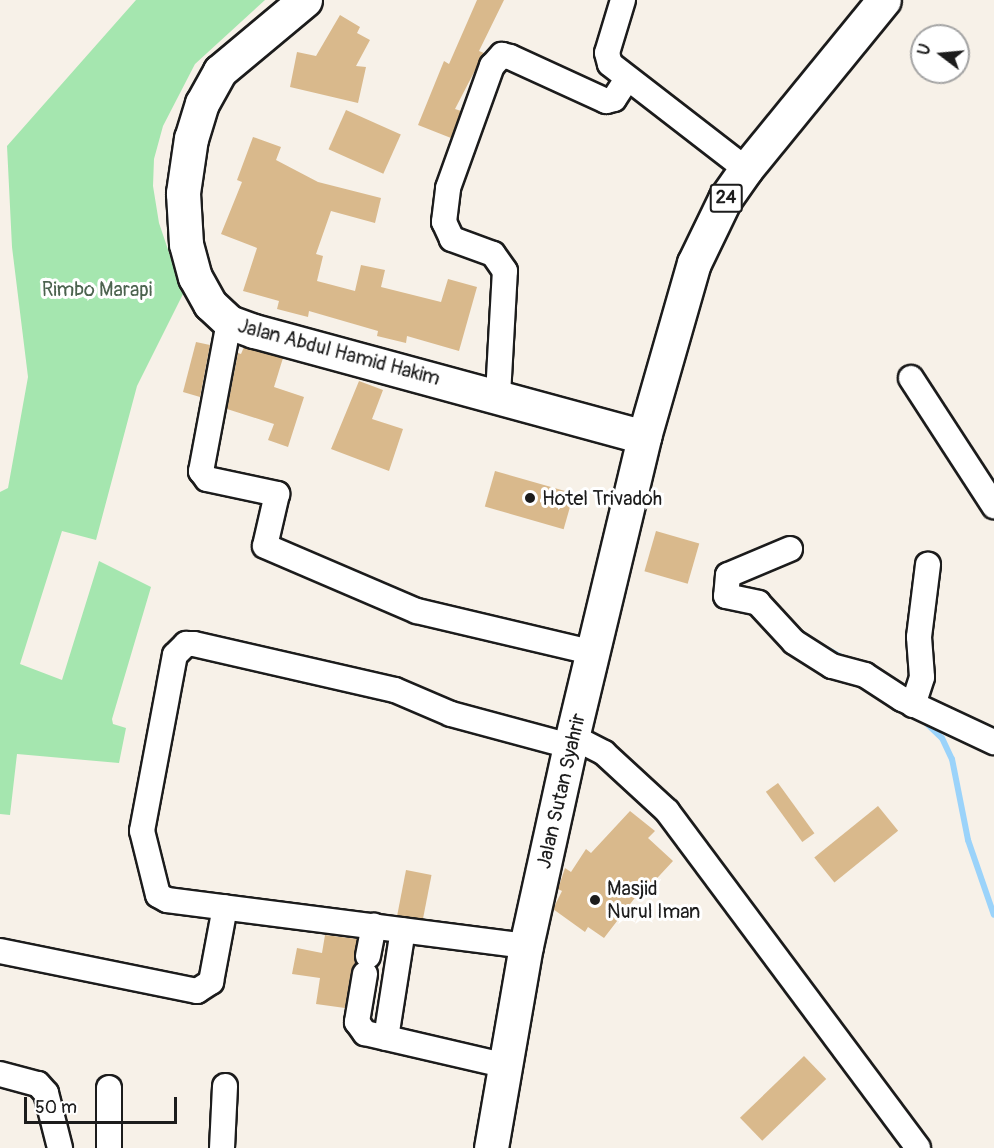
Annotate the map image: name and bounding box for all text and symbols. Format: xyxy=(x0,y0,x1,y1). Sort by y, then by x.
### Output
north arrow xyxy=(910,24,970,84)
text: U xyxy=(914,42,936,57)
road number: 24 xyxy=(710,183,742,213)
park label: Rimbo Marapi xyxy=(42,277,152,301)
street label: Jalan Abdul Hamid Hakim xyxy=(235,313,443,391)
place label: Hotel Trivadoh xyxy=(542,486,662,510)
marker: Hotel Trivadoh xyxy=(523,491,537,505)
street label: Jalan Sutan Syahrir xyxy=(531,711,591,871)
place label: Masjid Nurul Iman xyxy=(607,876,700,923)
marker: Masjid Nurul Iman xyxy=(588,893,602,907)
scale bar xyxy=(27,1085,180,1123)
text: 50 m xyxy=(35,1096,77,1119)

